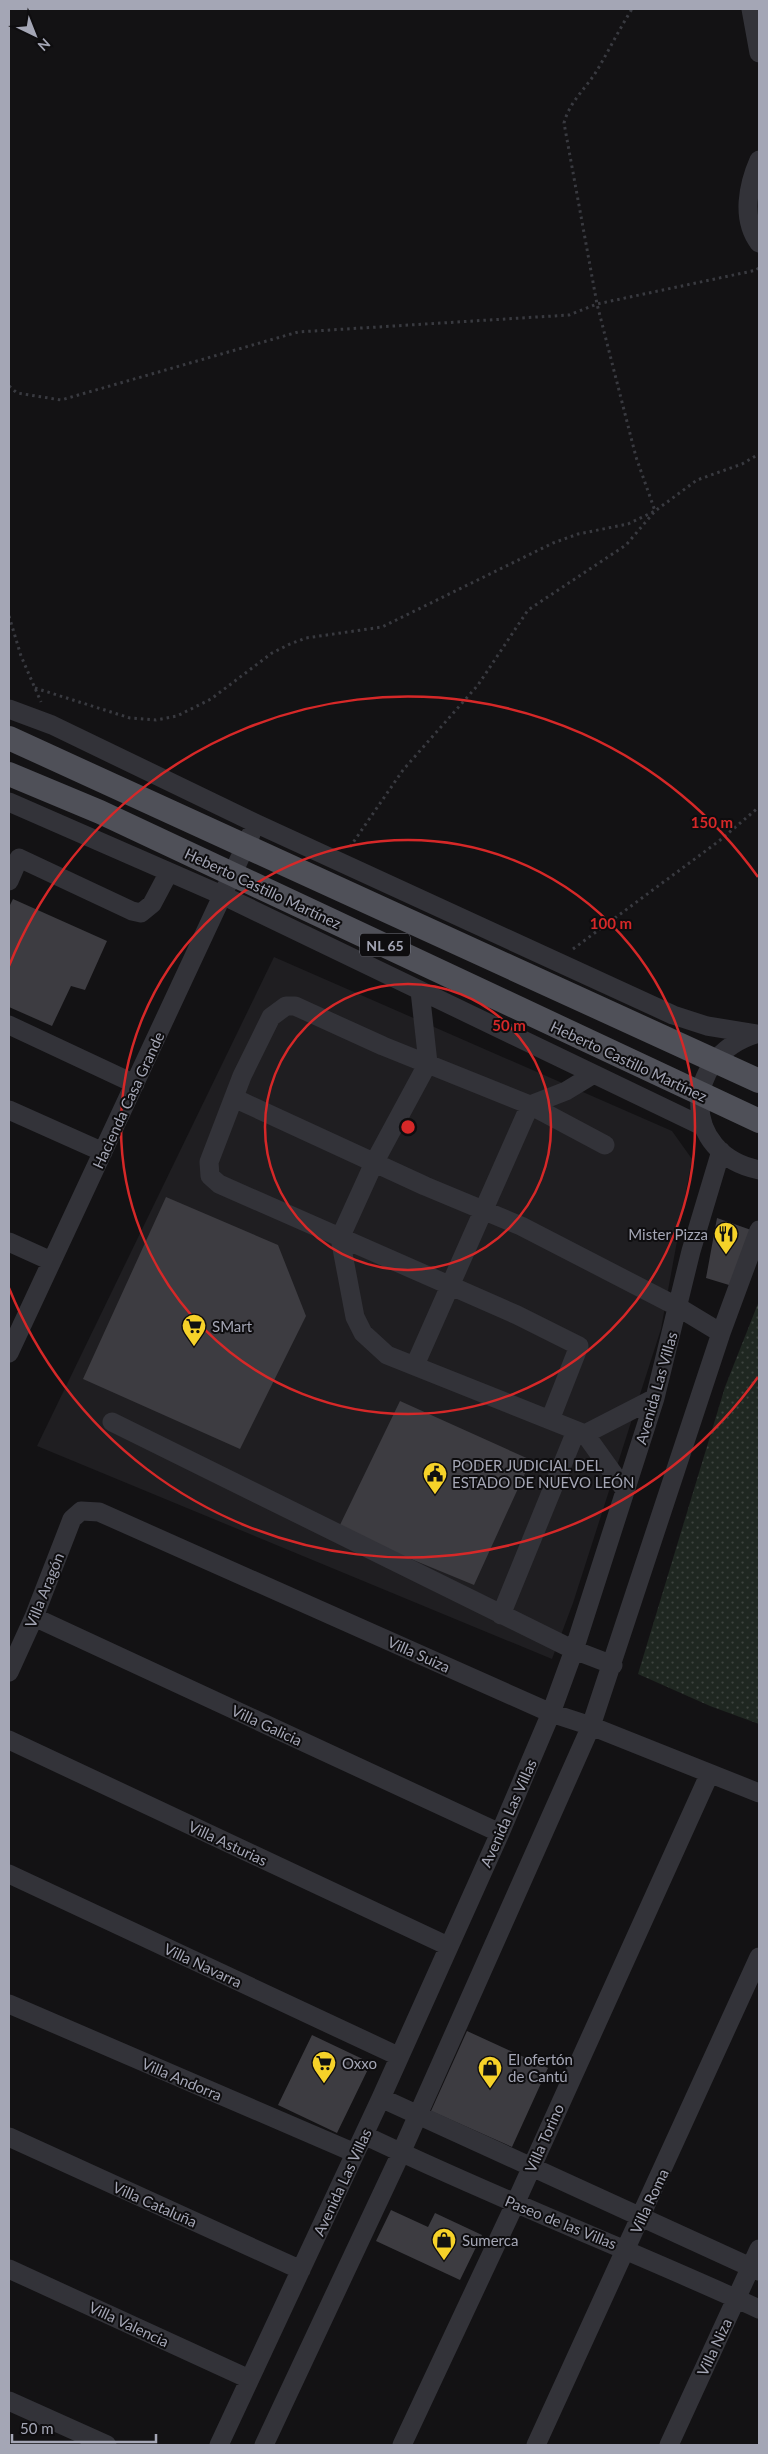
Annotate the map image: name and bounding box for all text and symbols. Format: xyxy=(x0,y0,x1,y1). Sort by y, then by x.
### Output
north arrow xyxy=(10,10,60,60)
text: N xyxy=(34,35,54,55)
text: 150 m xyxy=(691,813,733,831)
street label: Heberto Castillo Martínez xyxy=(182,844,344,932)
text: 100 m xyxy=(590,914,632,932)
road number: NL 65 xyxy=(360,934,410,956)
text: 50 m xyxy=(492,1016,526,1034)
street label: Heberto Castillo Martínez xyxy=(548,1017,710,1105)
street label: Hacienda Casa Grande xyxy=(88,1029,168,1171)
centre of rings xyxy=(399,1118,417,1136)
restaurant icon: Mister Pizza xyxy=(713,1221,739,1255)
place label: Mister Pizza xyxy=(628,1225,708,1243)
supermarket icon: SMart xyxy=(181,1313,207,1347)
place label: SMart xyxy=(212,1317,253,1335)
street label: Avenida Las Villas xyxy=(631,1330,681,1446)
place label: PODER JUDICIAL DEL ESTADO DE NUEVO LEÓN xyxy=(452,1456,634,1491)
public building icon: PODER JUDICIAL DEL ESTADO DE NUEVO LEÓN xyxy=(422,1461,448,1495)
street label: Villa Aragón xyxy=(21,1550,67,1630)
street label: Villa Suiza xyxy=(385,1632,453,1676)
street label: Villa Galicia xyxy=(229,1701,305,1749)
street label: Avenida Las Villas xyxy=(476,1756,540,1870)
street label: Villa Asturias xyxy=(186,1817,270,1869)
street label: Villa Navarra xyxy=(161,1939,245,1991)
supermarket icon: Oxxo xyxy=(311,2050,337,2084)
place label: El ofertón de Cantú xyxy=(508,2050,573,2085)
street label: Villa Andorra xyxy=(139,2054,225,2104)
place label: Oxxo xyxy=(342,2054,377,2072)
shop icon: El ofertón de Cantú xyxy=(477,2055,503,2089)
street label: Villa Torino xyxy=(521,2101,567,2175)
street label: Avenida Las Villas xyxy=(309,2125,375,2239)
street label: Villa Roma xyxy=(626,2166,672,2236)
street label: Villa Cataluña xyxy=(110,2177,200,2231)
street label: Paseo de las Villas xyxy=(503,2191,619,2253)
shop icon: Sumerca xyxy=(431,2227,457,2261)
place label: Sumerca xyxy=(462,2231,518,2249)
street label: Villa Valencia xyxy=(86,2298,172,2350)
street label: Villa Niza xyxy=(693,2315,735,2379)
scale bar xyxy=(12,2412,156,2444)
text: 50 m xyxy=(20,2419,54,2437)

